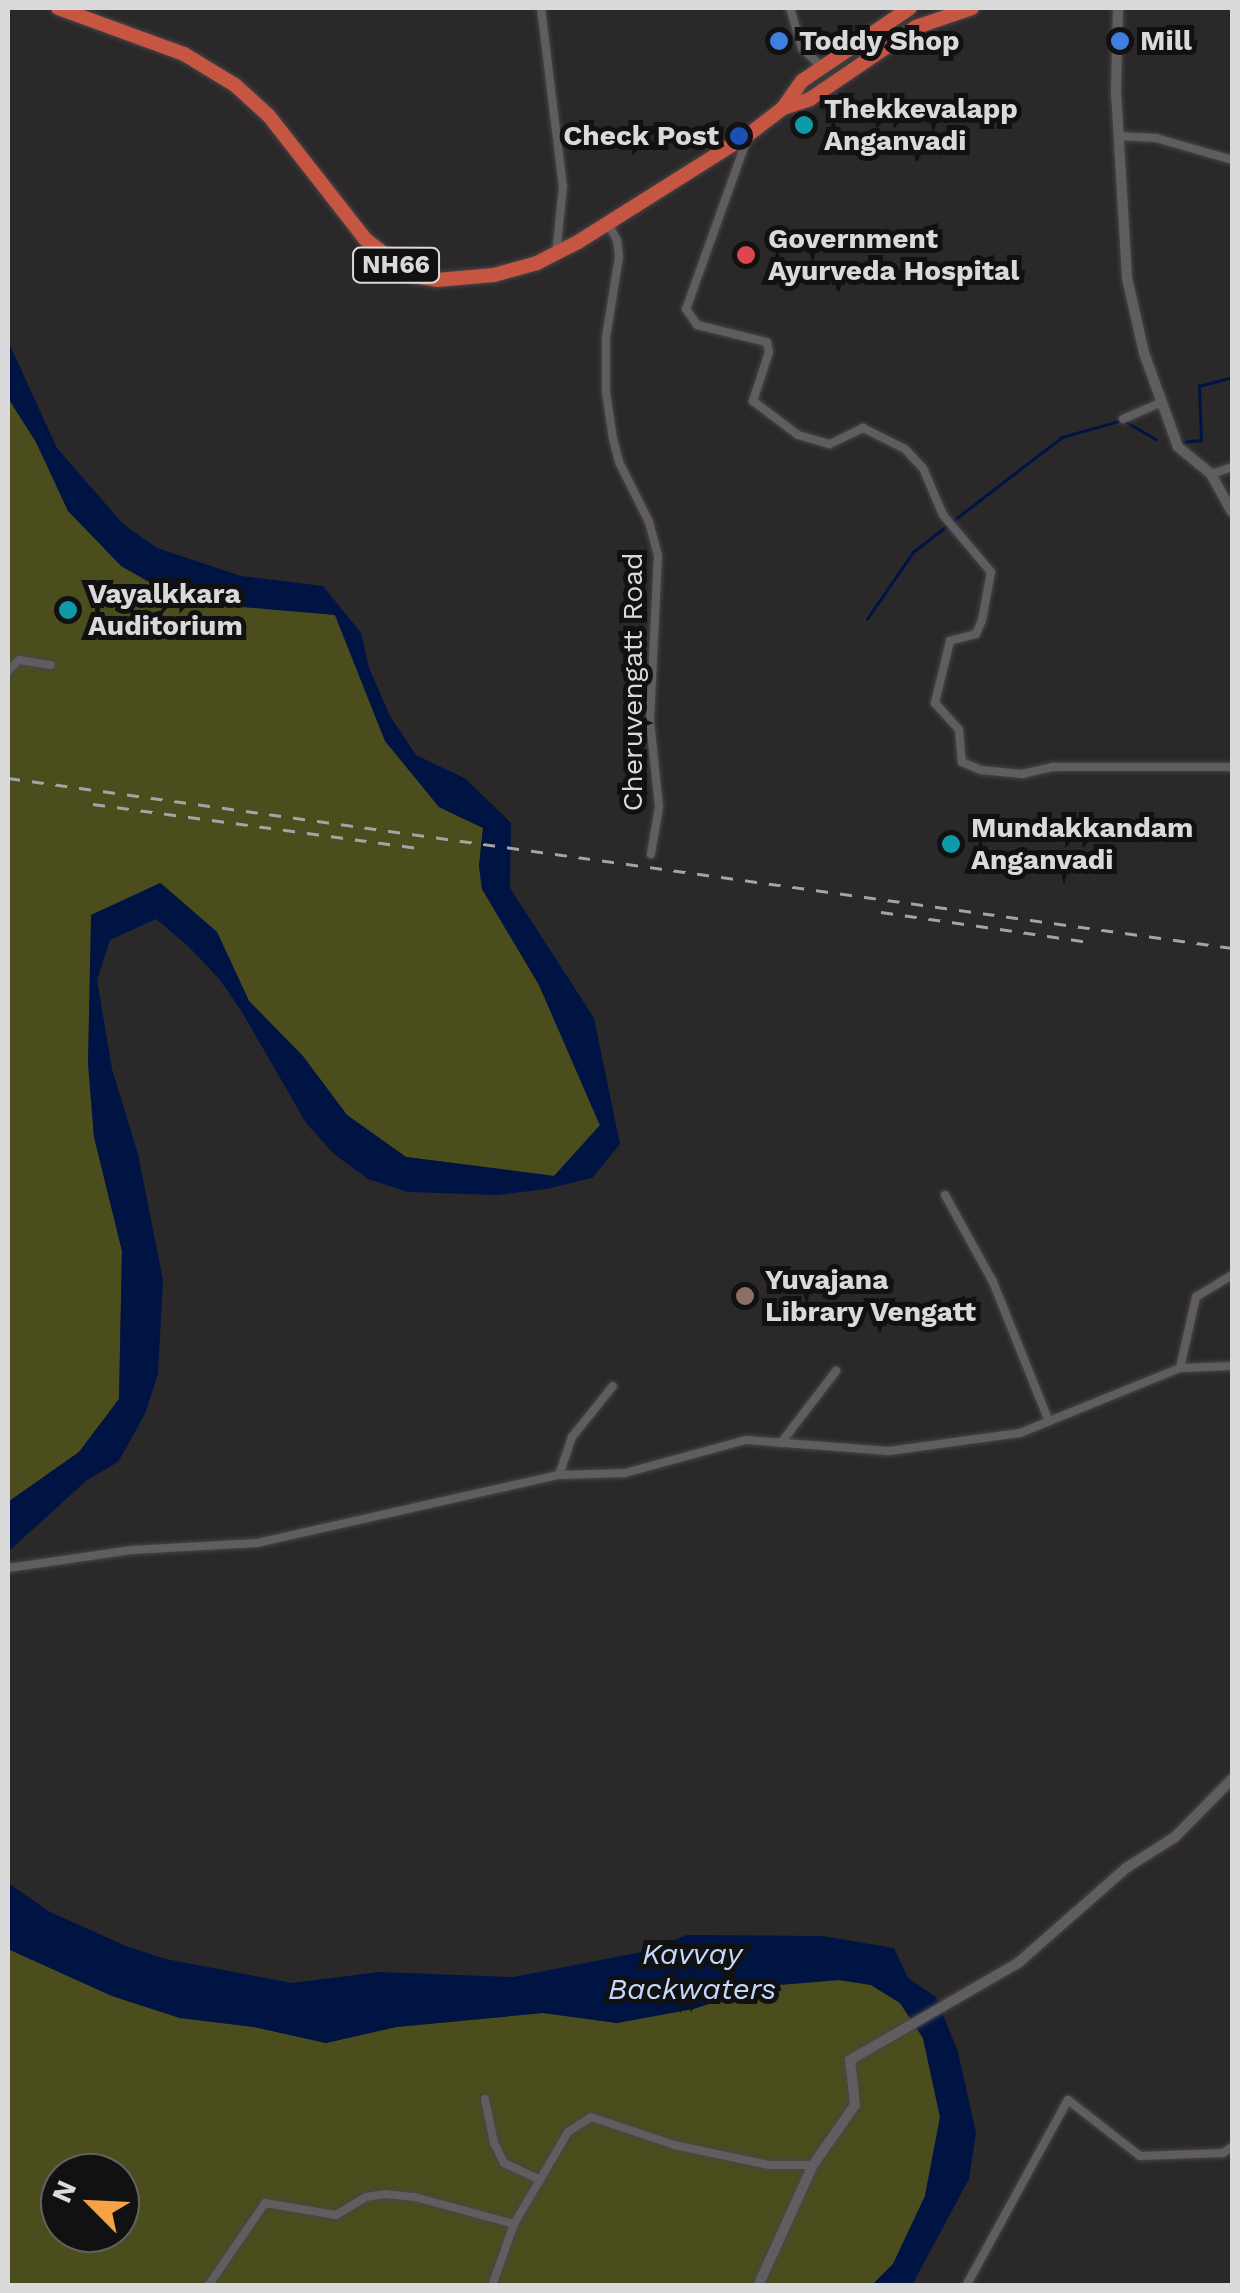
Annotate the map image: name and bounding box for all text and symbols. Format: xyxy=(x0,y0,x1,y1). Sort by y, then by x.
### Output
place label: Toddy Shop xyxy=(799,24,960,58)
place label: Mill xyxy=(1140,24,1192,58)
marker: Toddy Shop xyxy=(768,30,790,52)
marker: Mill xyxy=(1109,30,1131,52)
place label: Thekkevalapp Anganvadi xyxy=(824,92,1018,158)
marker: Thekkevalapp Anganvadi xyxy=(793,114,815,136)
place label: Check Post xyxy=(563,119,719,153)
marker: Check Post xyxy=(728,125,750,147)
place label: Government Ayurveda Hospital xyxy=(768,222,1020,288)
marker: Government Ayurveda Hospital xyxy=(733,242,759,268)
road number: NH66 xyxy=(351,245,441,285)
street label: Cheruvengatt Road xyxy=(616,552,650,812)
place label: Vayalkkara Auditorium xyxy=(88,577,243,643)
marker: Vayalkkara Auditorium xyxy=(57,599,79,621)
place label: Mundakkandam Anganvadi xyxy=(971,811,1193,877)
marker: Mundakkandam Anganvadi xyxy=(940,833,962,855)
place label: Yuvajana Library Vengatt xyxy=(765,1263,977,1329)
marker: Yuvajana Library Vengatt xyxy=(734,1285,756,1307)
water label: Kavvay Backwaters xyxy=(608,1936,776,2006)
north arrow xyxy=(40,2153,140,2253)
text: N xyxy=(45,2175,83,2208)

